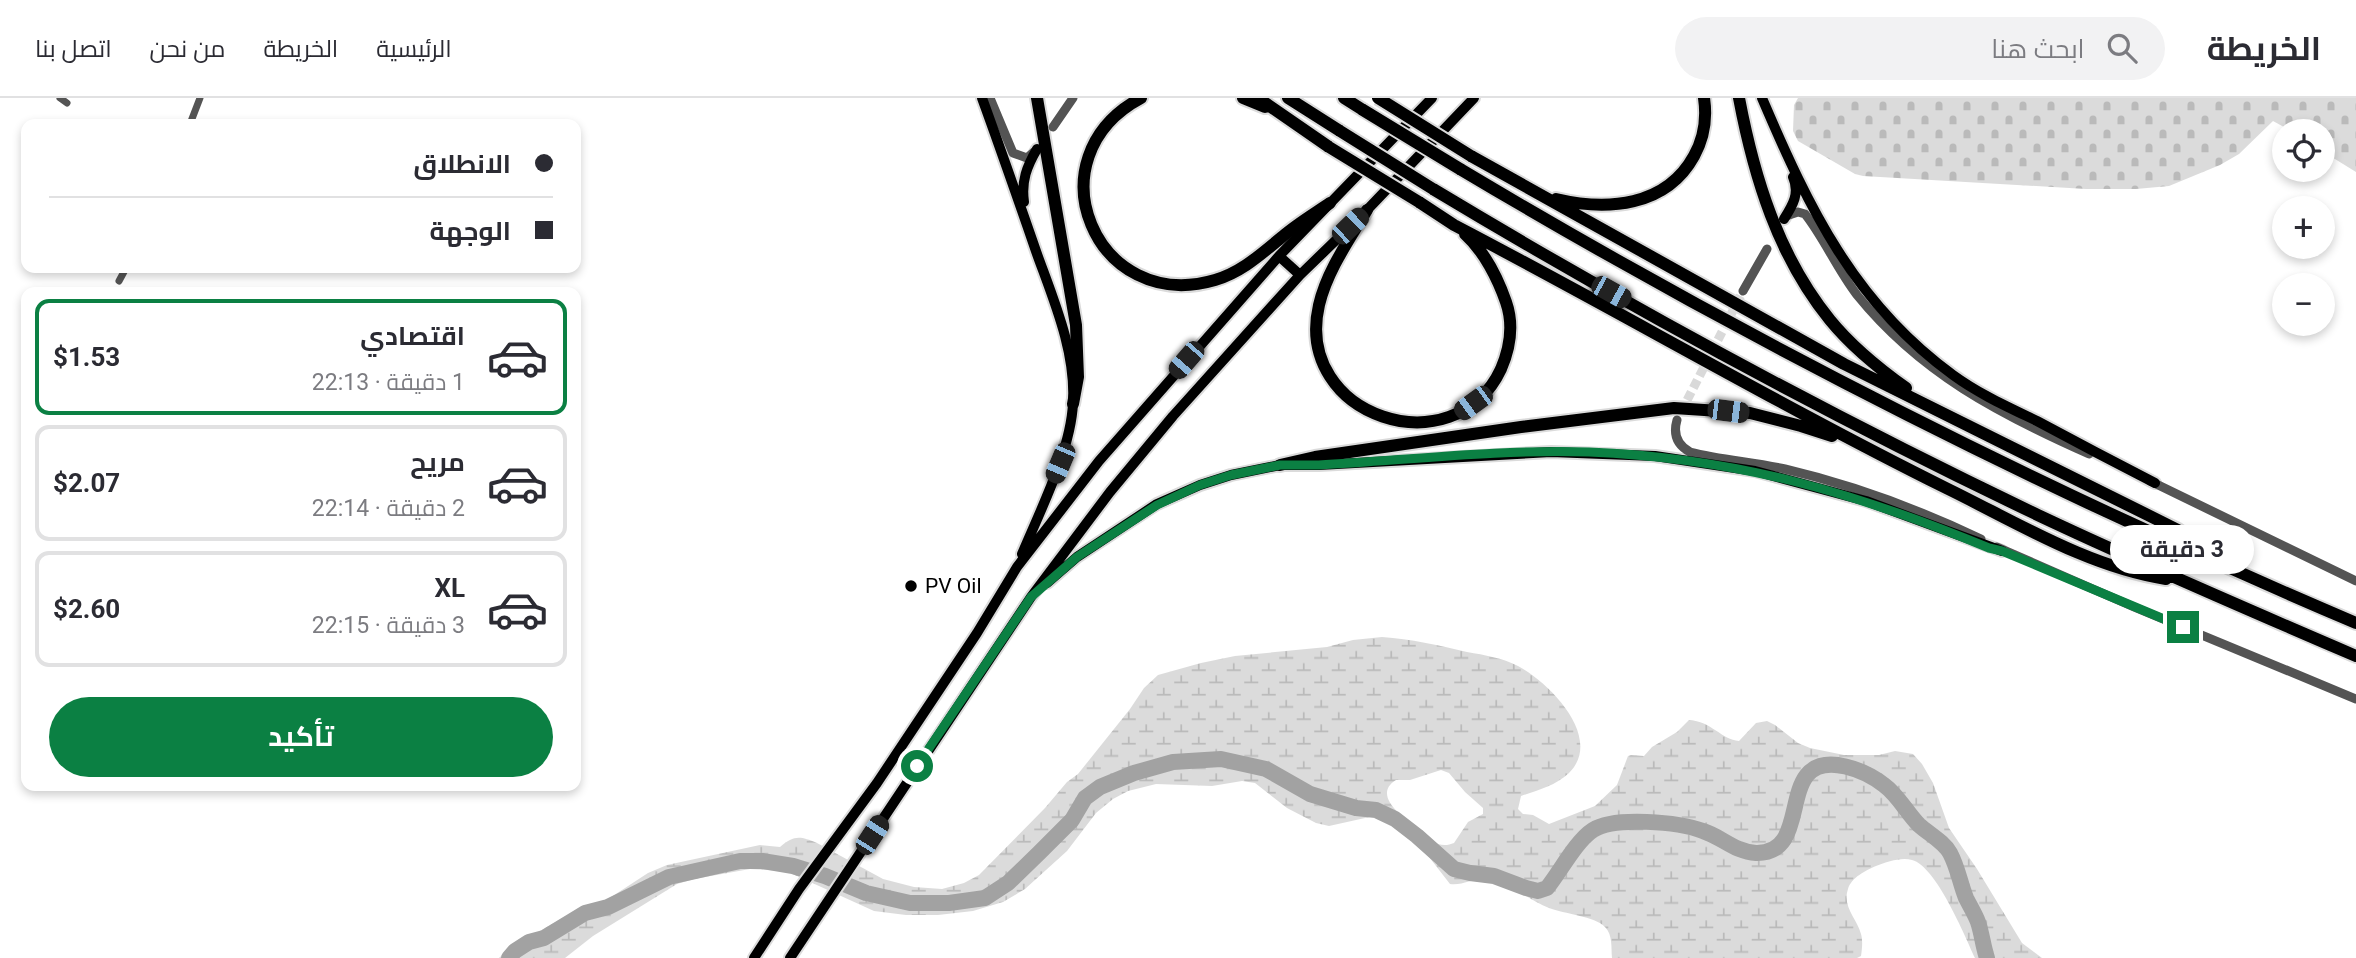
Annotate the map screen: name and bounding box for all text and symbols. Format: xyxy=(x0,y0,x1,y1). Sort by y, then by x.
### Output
search box xyxy=(1675,17,2165,80)
icon: search xyxy=(2103,29,2141,67)
text: الخريطة xyxy=(2207,29,2321,68)
text: ابحث هنا xyxy=(1991,34,2085,64)
text: اتصل بنا xyxy=(35,35,112,63)
text: من نحن xyxy=(150,35,225,63)
text: الخريطة xyxy=(263,35,338,63)
text: الرئيسية xyxy=(376,35,452,63)
map controls xyxy=(2272,119,2335,336)
button: locate xyxy=(2272,119,2335,182)
text: الانطلاق xyxy=(413,149,511,179)
button: + xyxy=(2272,196,2335,259)
car xyxy=(1328,204,1373,248)
text: الوجهة xyxy=(430,216,511,246)
car xyxy=(1588,273,1635,311)
button: − xyxy=(2272,273,2335,336)
text: اقتصادي xyxy=(360,321,465,351)
icon: car xyxy=(486,326,549,389)
car xyxy=(1165,337,1208,383)
text: $1.53 xyxy=(53,342,120,372)
text: 1 دقيقة · 22:13 xyxy=(312,369,465,396)
car xyxy=(1450,382,1497,424)
car xyxy=(1706,398,1751,424)
car xyxy=(1043,440,1078,486)
text: مريح xyxy=(410,447,465,477)
icon: car xyxy=(486,452,549,515)
text: $2.07 xyxy=(53,468,120,498)
text: 2 دقيقة · 22:14 xyxy=(312,495,465,522)
callout: 3 دقيقة xyxy=(2111,526,2255,574)
text: 3 دقيقة xyxy=(2140,536,2224,563)
text: XL xyxy=(434,573,465,603)
place label: PV Oil xyxy=(925,574,982,598)
icon: car xyxy=(486,578,549,641)
marker: PV Oil xyxy=(903,578,919,594)
text: $2.60 xyxy=(53,594,120,624)
route end xyxy=(2167,611,2199,643)
text: 3 دقيقة · 22:15 xyxy=(312,612,465,639)
button: تأكيد xyxy=(49,697,553,777)
route start xyxy=(901,750,933,782)
car xyxy=(852,812,893,858)

